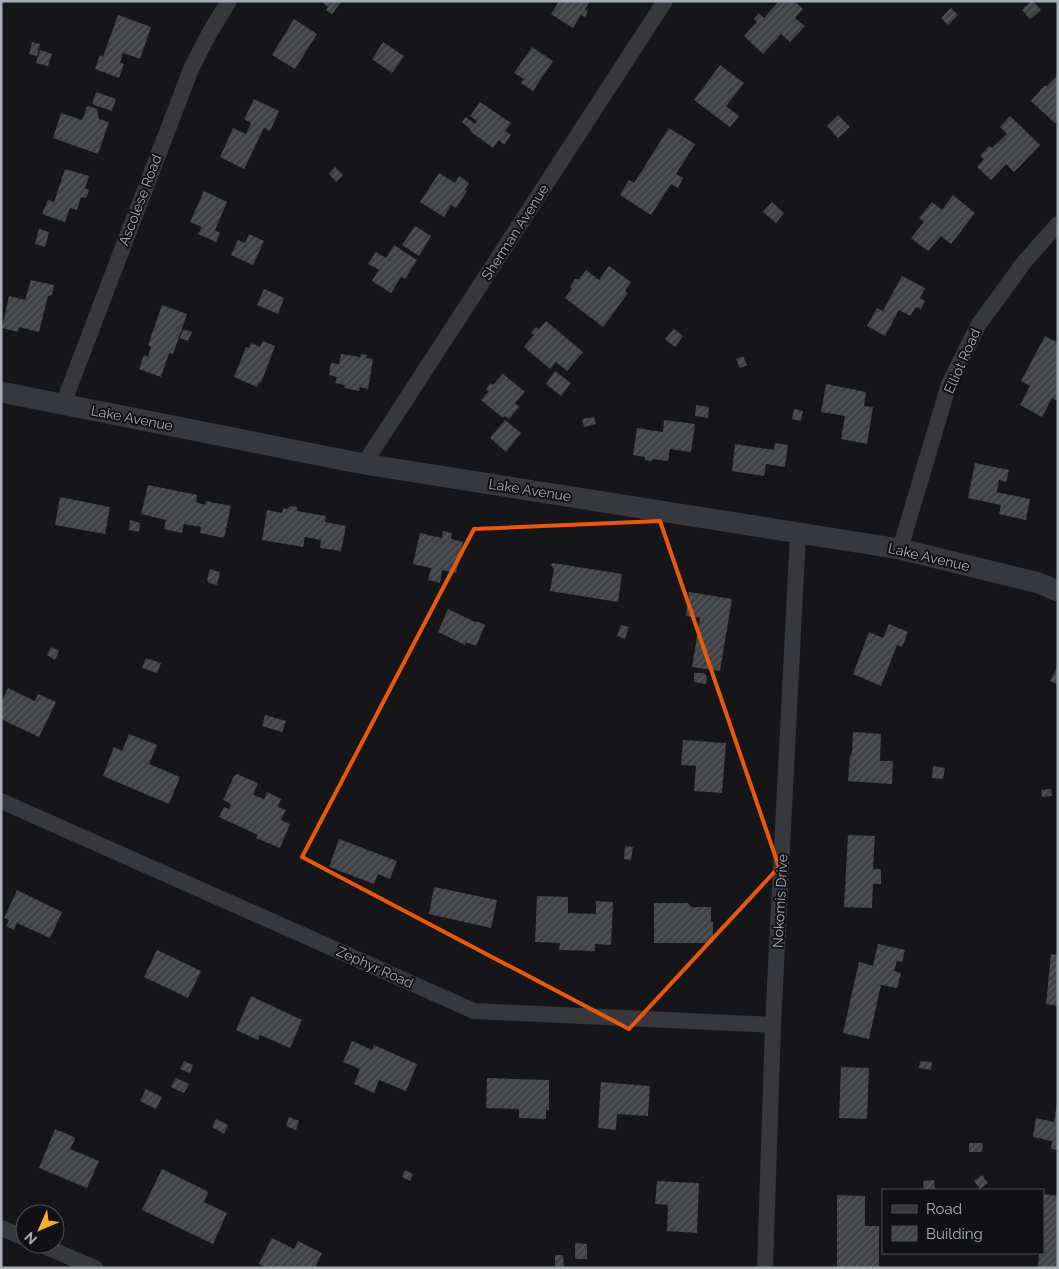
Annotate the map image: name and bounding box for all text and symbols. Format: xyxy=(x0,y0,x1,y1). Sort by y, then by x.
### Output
street label: Ascolese Road xyxy=(115,152,165,248)
street label: Sherman Avenue xyxy=(478,181,552,283)
street label: Elliot Road xyxy=(941,326,983,396)
street label: Lake Avenue xyxy=(90,402,174,434)
street label: Lake Avenue xyxy=(488,476,572,504)
street label: Lake Avenue xyxy=(887,540,971,574)
street label: Nokomis Drive xyxy=(770,854,790,948)
street label: Zephyr Road xyxy=(334,943,416,991)
legend xyxy=(882,1189,1044,1254)
text: Road xyxy=(926,1200,962,1218)
north arrow xyxy=(15,1204,65,1254)
text: Building xyxy=(926,1225,983,1243)
text: N xyxy=(21,1229,40,1248)

